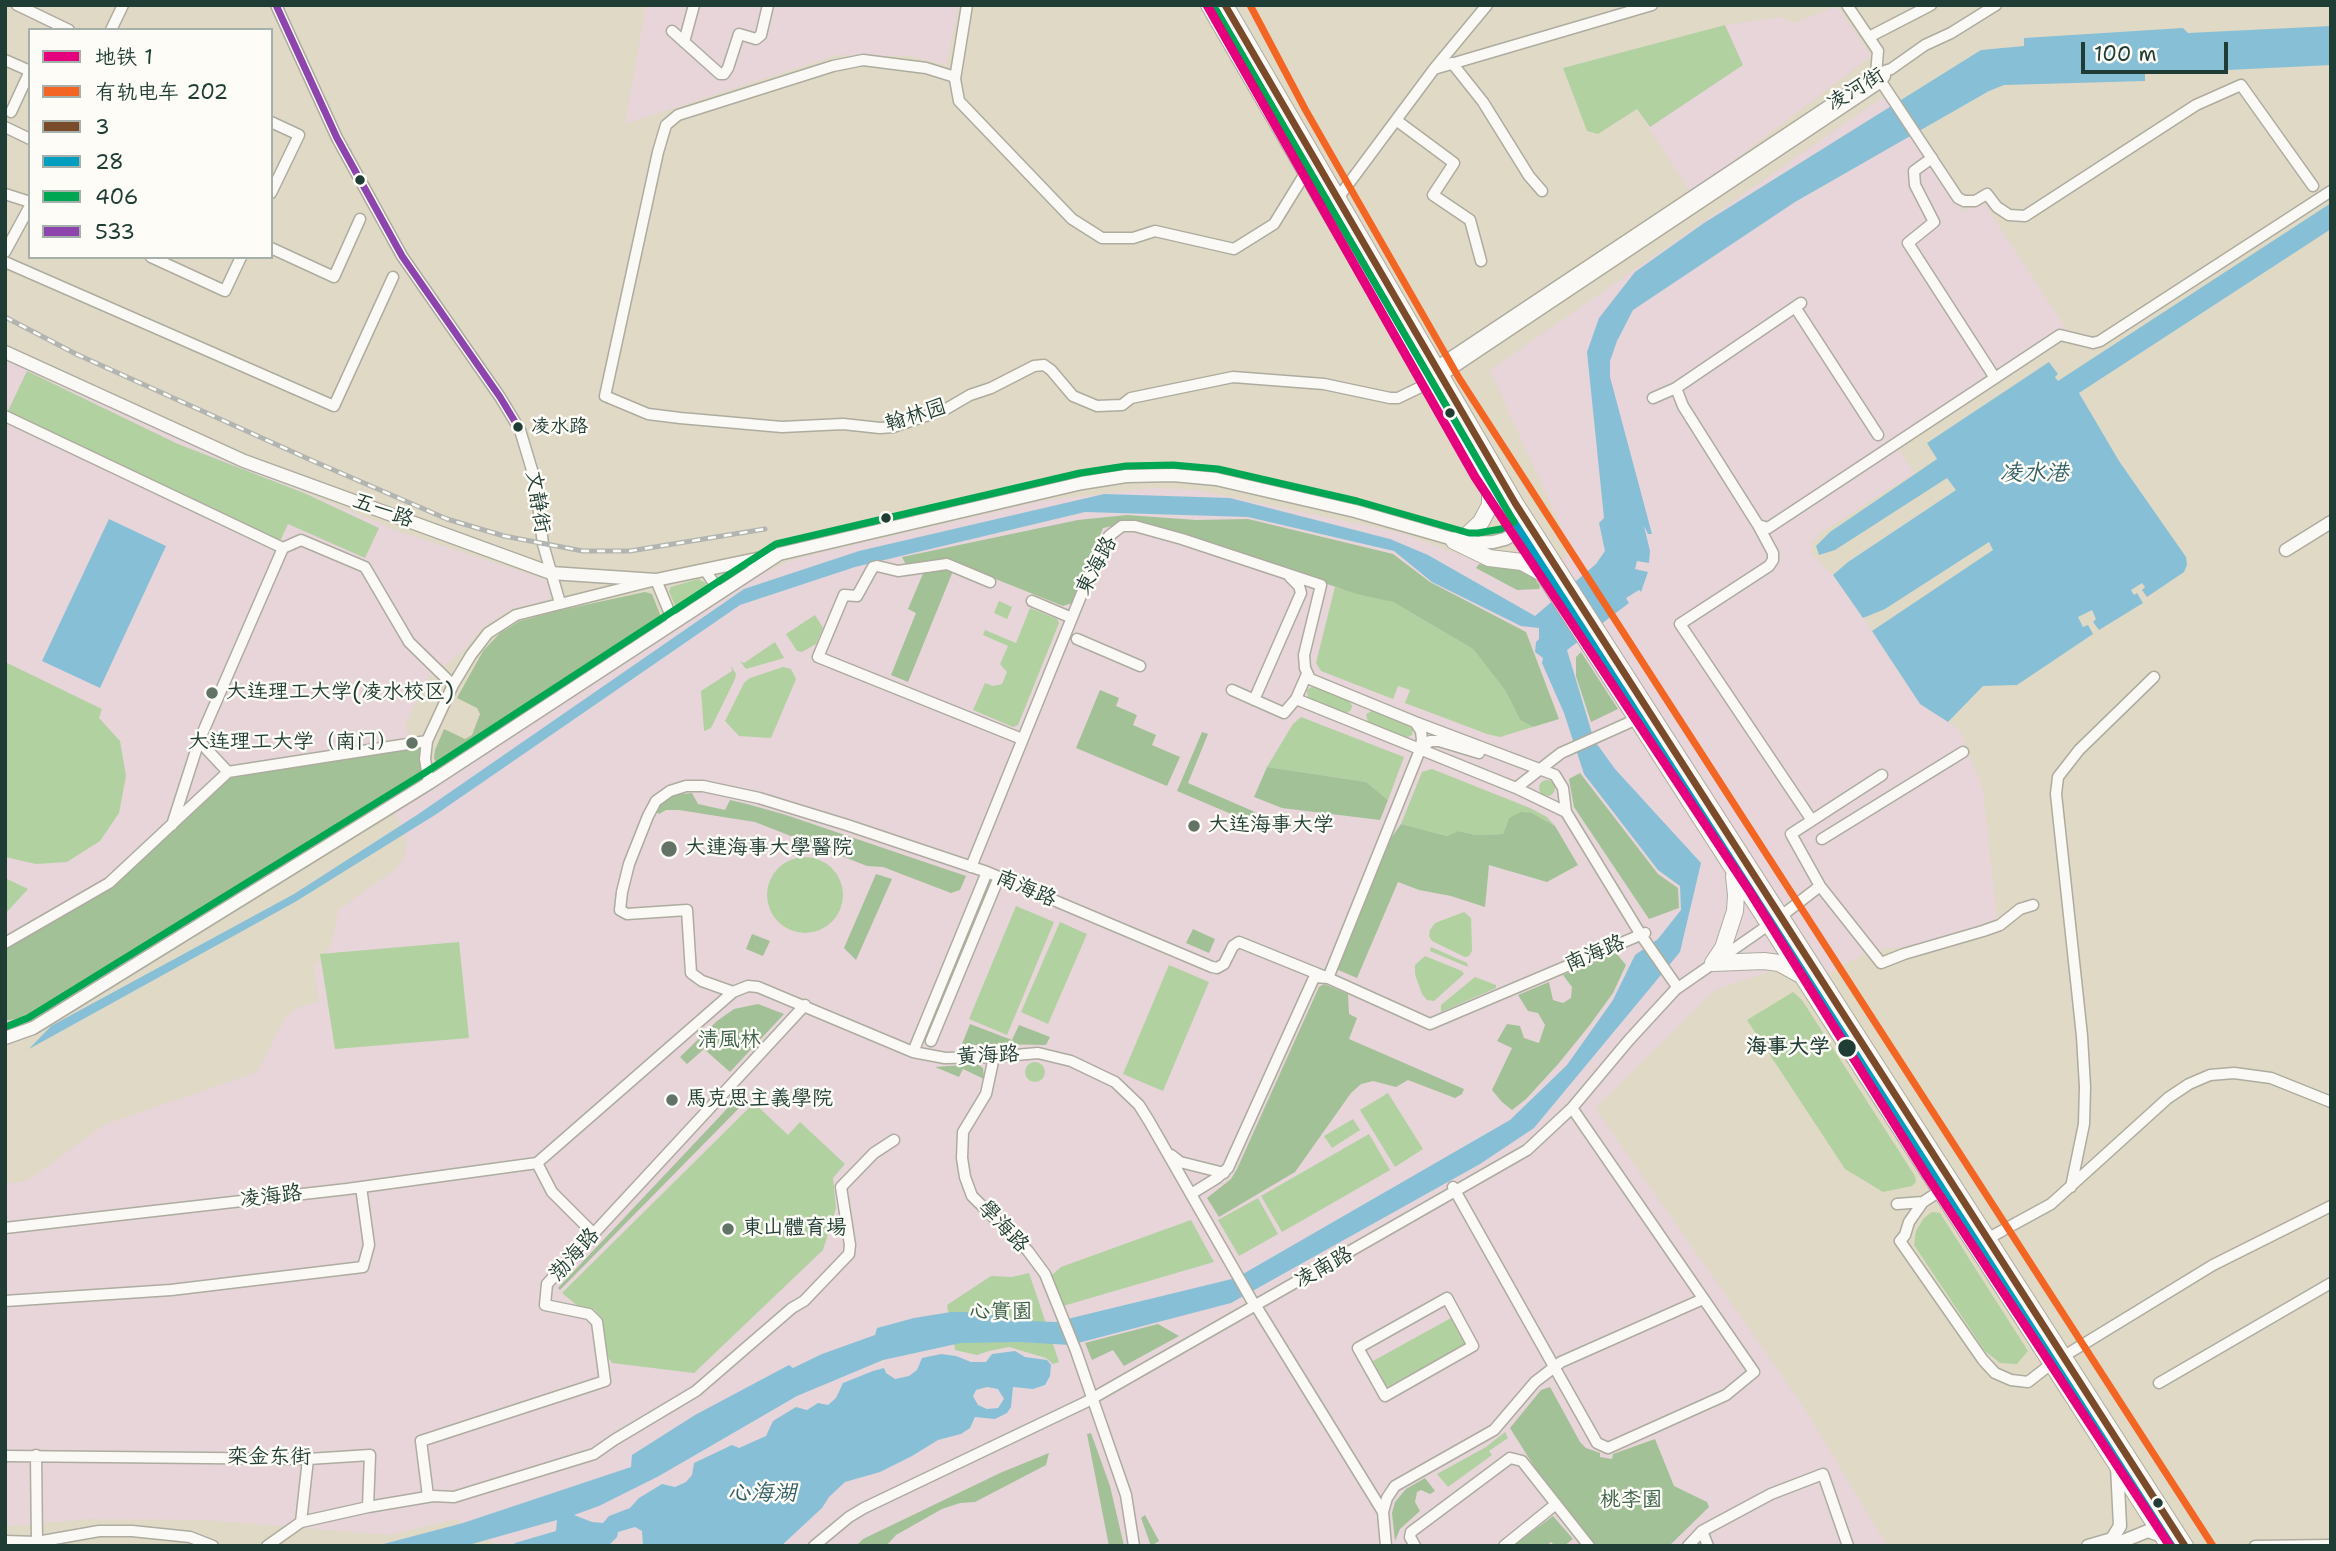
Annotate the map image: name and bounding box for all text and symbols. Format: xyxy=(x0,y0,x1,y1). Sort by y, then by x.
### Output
legend xyxy=(28,28,273,259)
scale bar xyxy=(2084,28,2231,72)
text: 100 m xyxy=(2094,40,2157,68)
text: 地铁 1 xyxy=(95,43,153,71)
street label: 凌河街 xyxy=(1823,63,1889,117)
text: 有轨电车 202 xyxy=(95,78,228,106)
text: 3 xyxy=(95,113,110,141)
text: 28 xyxy=(95,148,124,176)
unlabelled marker xyxy=(353,173,367,187)
text: 406 xyxy=(95,183,139,211)
text: 533 xyxy=(95,218,135,246)
street label: 翰林园 xyxy=(882,395,950,437)
unlabelled marker xyxy=(1443,406,1457,420)
place label: 凌水路 xyxy=(531,416,588,438)
marker: 凌水路 xyxy=(511,420,525,434)
water label: 凌水港 xyxy=(2000,460,2068,488)
street label: 文静街 xyxy=(520,469,554,535)
street label: 五一路 xyxy=(349,488,417,534)
unlabelled marker xyxy=(879,511,893,525)
street label: 東海路 xyxy=(1071,532,1123,600)
place label: 大连理工大学(凌水校区) xyxy=(226,680,454,706)
marker: 大连理工大学(凌水校区) xyxy=(204,685,220,701)
place label: 大连理工大学（南门） xyxy=(188,730,398,756)
marker: 大连理工大学（南门） xyxy=(404,735,420,751)
place label: 大连海事大学 xyxy=(1208,813,1334,839)
marker: 大连海事大学 xyxy=(1186,818,1202,834)
place label: 大連海事大學醫院 xyxy=(685,836,853,862)
marker: 大連海事大學醫院 xyxy=(659,839,679,859)
street label: 南海路 xyxy=(992,865,1060,913)
street label: 南海路 xyxy=(1561,930,1629,978)
park label: 清風林 xyxy=(698,1028,760,1054)
place label: 海事大学 xyxy=(1746,1035,1830,1061)
marker: 海事大学 xyxy=(1836,1037,1858,1059)
street label: 黃海路 xyxy=(956,1042,1020,1070)
place label: 馬克思主義學院 xyxy=(686,1087,833,1113)
marker: 馬克思主義學院 xyxy=(664,1092,680,1108)
street label: 凌海路 xyxy=(238,1181,304,1213)
street label: 學海路 xyxy=(972,1196,1034,1258)
place label: 東山體育場 xyxy=(742,1216,847,1242)
marker: 東山體育場 xyxy=(720,1221,736,1237)
street label: 渤海路 xyxy=(545,1223,605,1287)
street label: 凌南路 xyxy=(1290,1242,1358,1294)
park label: 心實園 xyxy=(970,1300,1032,1326)
street label: 栾金东街 xyxy=(227,1445,311,1471)
water label: 心海湖 xyxy=(728,1480,796,1508)
park label: 桃李園 xyxy=(1600,1488,1662,1514)
unlabelled marker xyxy=(2151,1496,2165,1510)

